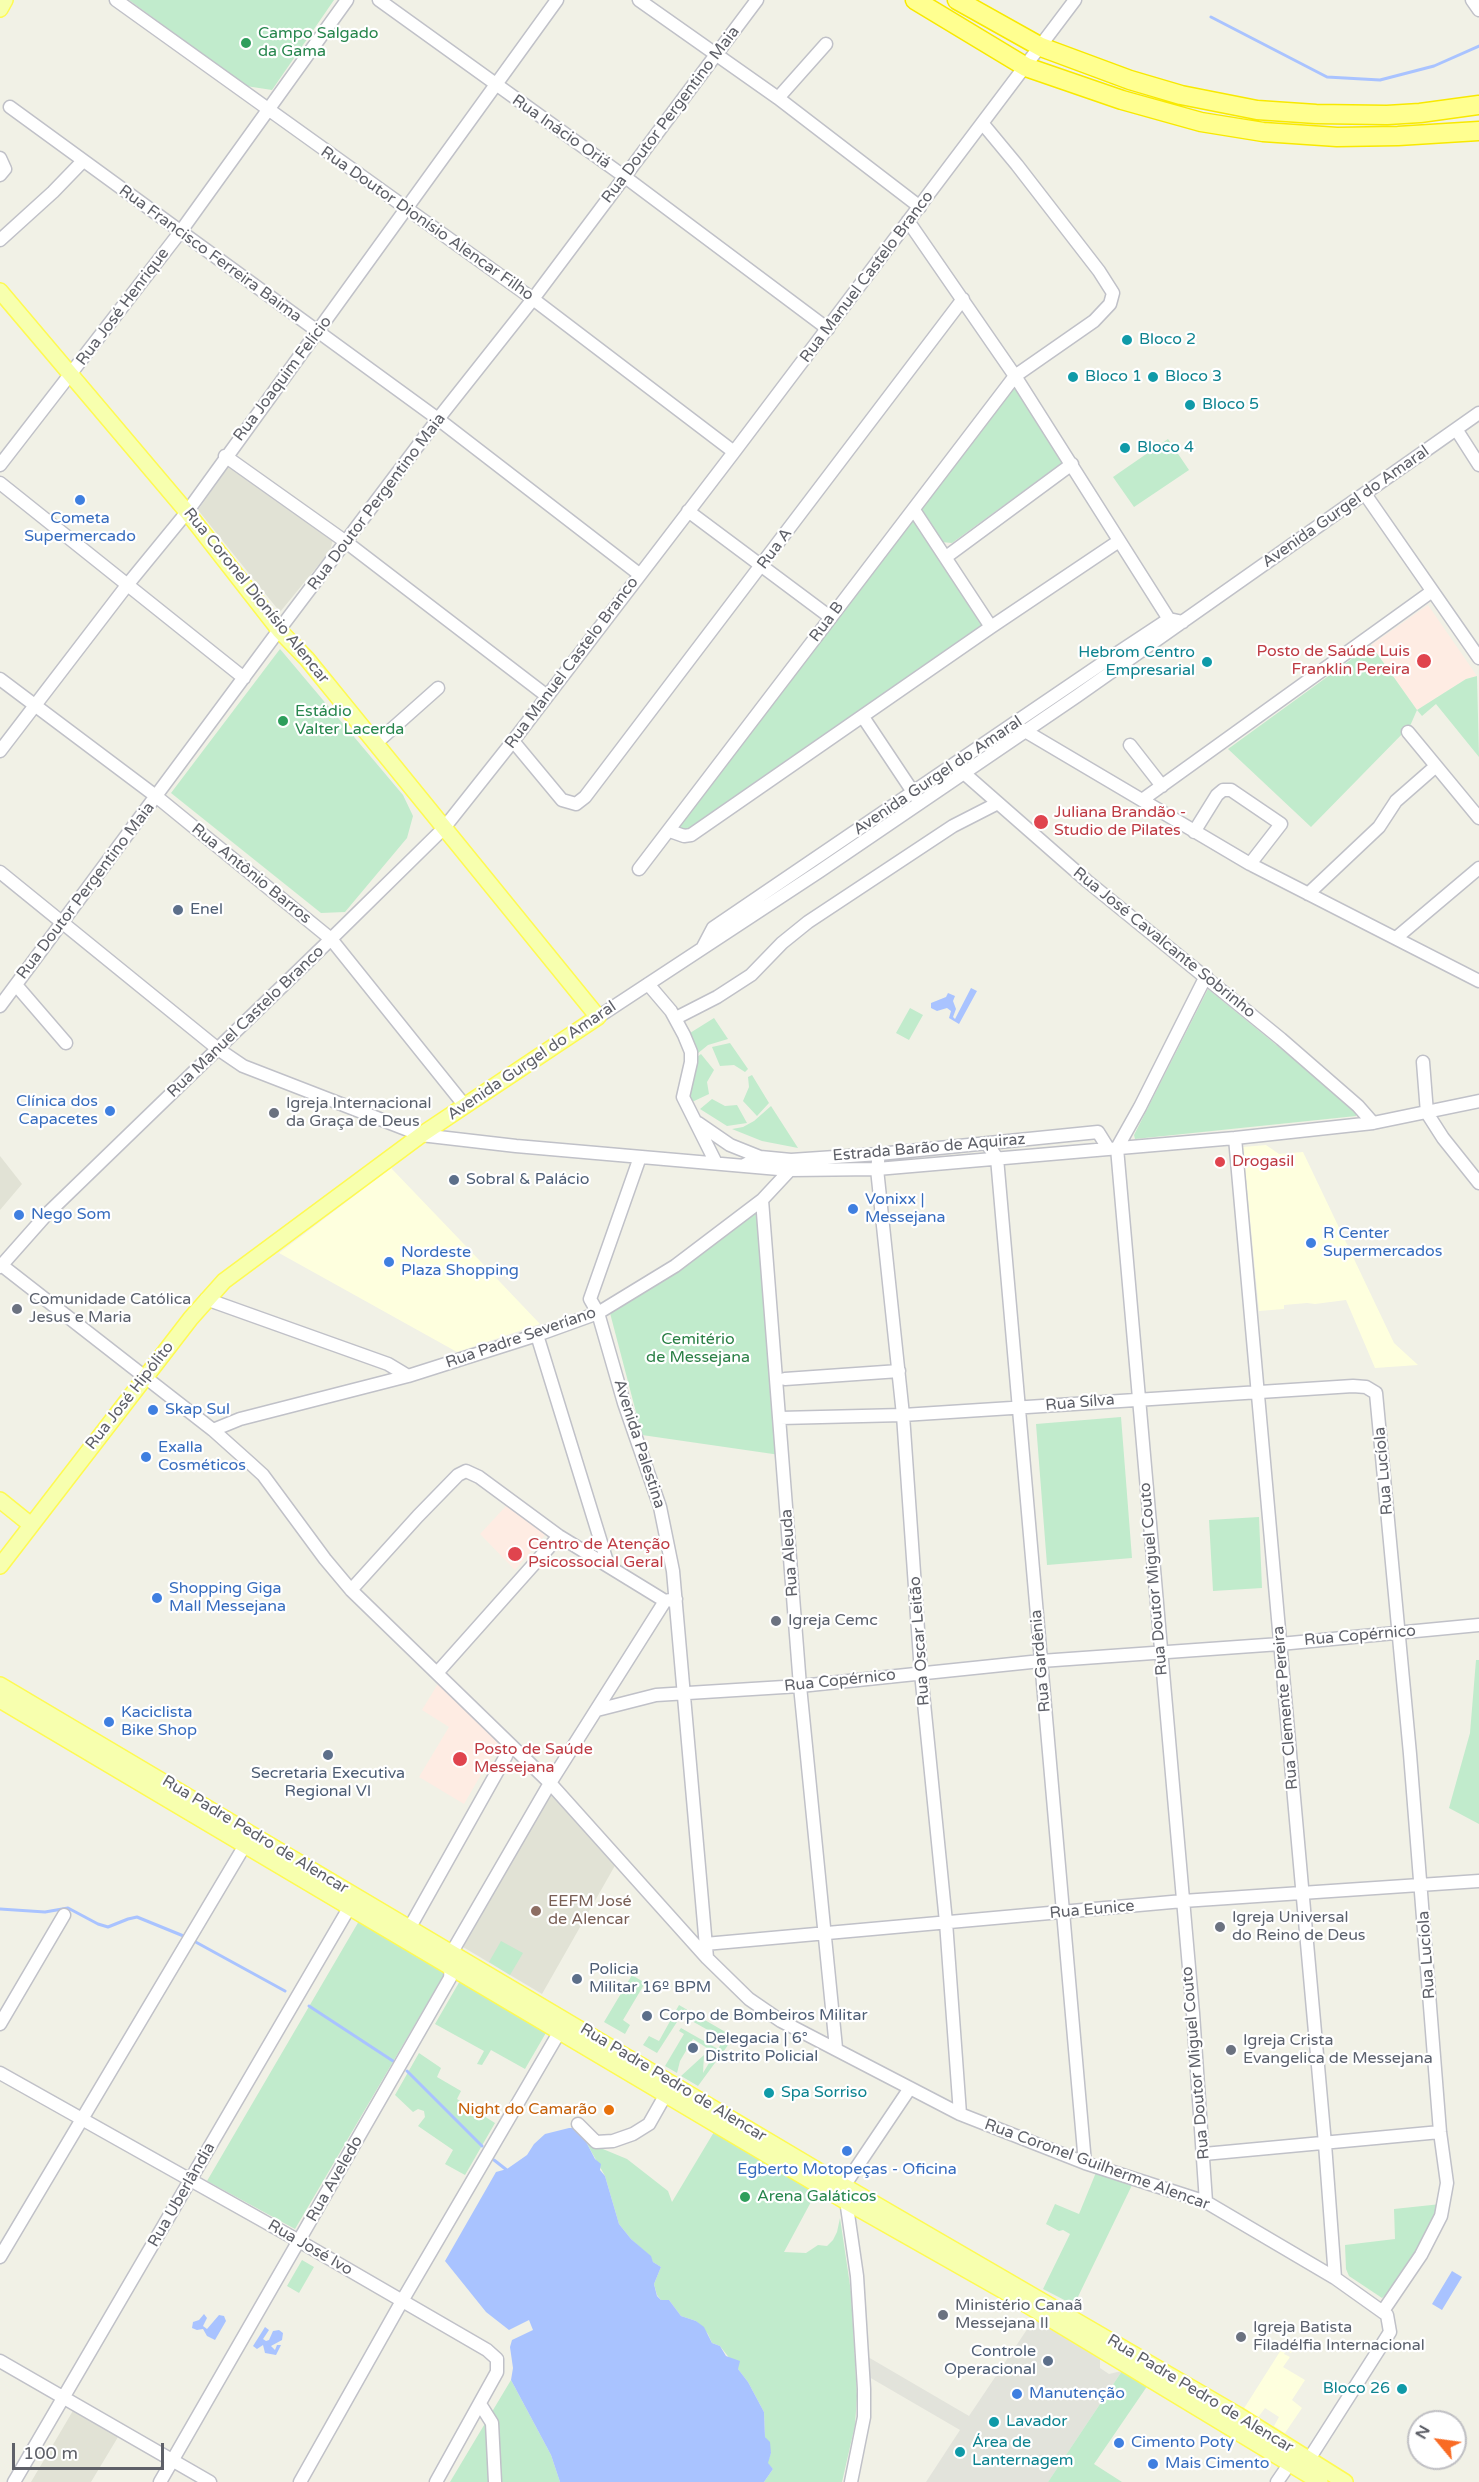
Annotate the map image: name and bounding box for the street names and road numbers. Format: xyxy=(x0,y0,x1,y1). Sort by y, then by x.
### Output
street label: Rua Doutor Pergentino Maia xyxy=(598,23,744,207)
street label: Rua Inácio Oriá xyxy=(508,91,614,173)
street label: Rua Doutor Dionísio Alencar Filho xyxy=(317,143,537,305)
street label: Rua Francisco Ferreira Baima xyxy=(115,181,305,327)
street label: Rua Manuel Castelo Branco xyxy=(796,187,938,367)
street label: Rua José Henrique xyxy=(73,245,173,369)
street label: Rua Joaquim Felício xyxy=(230,313,336,445)
street label: Rua Doutor Pergentino Maia xyxy=(304,410,450,594)
street label: Avenida Gurgel do Amaral xyxy=(1259,442,1433,572)
street label: Rua Coronel Dionísio Alencar xyxy=(179,504,333,688)
street label: Rua A xyxy=(753,525,797,573)
street label: Rua Manuel Castelo Branco xyxy=(501,573,643,753)
street label: Rua B xyxy=(806,598,848,646)
street label: Avenida Gurgel do Amaral xyxy=(850,712,1026,840)
street label: Rua Doutor Pergentino Maia xyxy=(13,799,159,983)
street label: Rua Antônio Barros xyxy=(187,820,315,928)
street label: Rua José Cavalcante Sobrinho xyxy=(1069,863,1259,1023)
street label: Rua Manuel Castelo Branco xyxy=(164,942,328,1102)
street label: Avenida Gurgel do Amaral xyxy=(444,997,620,1125)
street label: Estrada Barão de Aquiraz xyxy=(832,1130,1026,1166)
street label: Rua Padre Severíano xyxy=(443,1303,599,1373)
street label: Rua José Hipólito xyxy=(82,1338,178,1454)
street label: Avenida Palestina xyxy=(609,1377,669,1511)
street label: Rua Sílva xyxy=(1045,1390,1115,1416)
street label: Rua Lucíola xyxy=(1371,1426,1397,1516)
street label: Rua Doutor Miguel Couto xyxy=(1136,1482,1172,1676)
street label: Rua Aleuda xyxy=(777,1508,803,1598)
street label: Rua Oscar Leitão xyxy=(906,1576,934,1706)
street label: Rua Gardênia xyxy=(1027,1609,1055,1713)
street label: Rua Copérnico xyxy=(1303,1622,1417,1650)
street label: Rua Clemente Pereira xyxy=(1269,1625,1303,1791)
street label: Rua Copérnico xyxy=(783,1666,897,1696)
street label: Rua Padre Pedro de Alencar xyxy=(158,1772,352,1898)
street label: Rua Eunice xyxy=(1049,1897,1135,1923)
street label: Rua Lucíola xyxy=(1414,1910,1440,2000)
street label: Rua Doutor Miguel Couto xyxy=(1178,1966,1214,2160)
street label: Rua Padre Pedro de Alencar xyxy=(576,2020,770,2146)
street label: Rua Coronel Guilherme Alencar xyxy=(982,2115,1212,2215)
street label: Rua Aveledo xyxy=(303,2133,367,2225)
street label: Rua Uberlândia xyxy=(144,2139,220,2251)
street label: Rua José Ivo xyxy=(264,2216,356,2280)
street label: Rua Padre Pedro de Alencar xyxy=(1103,2331,1297,2457)

